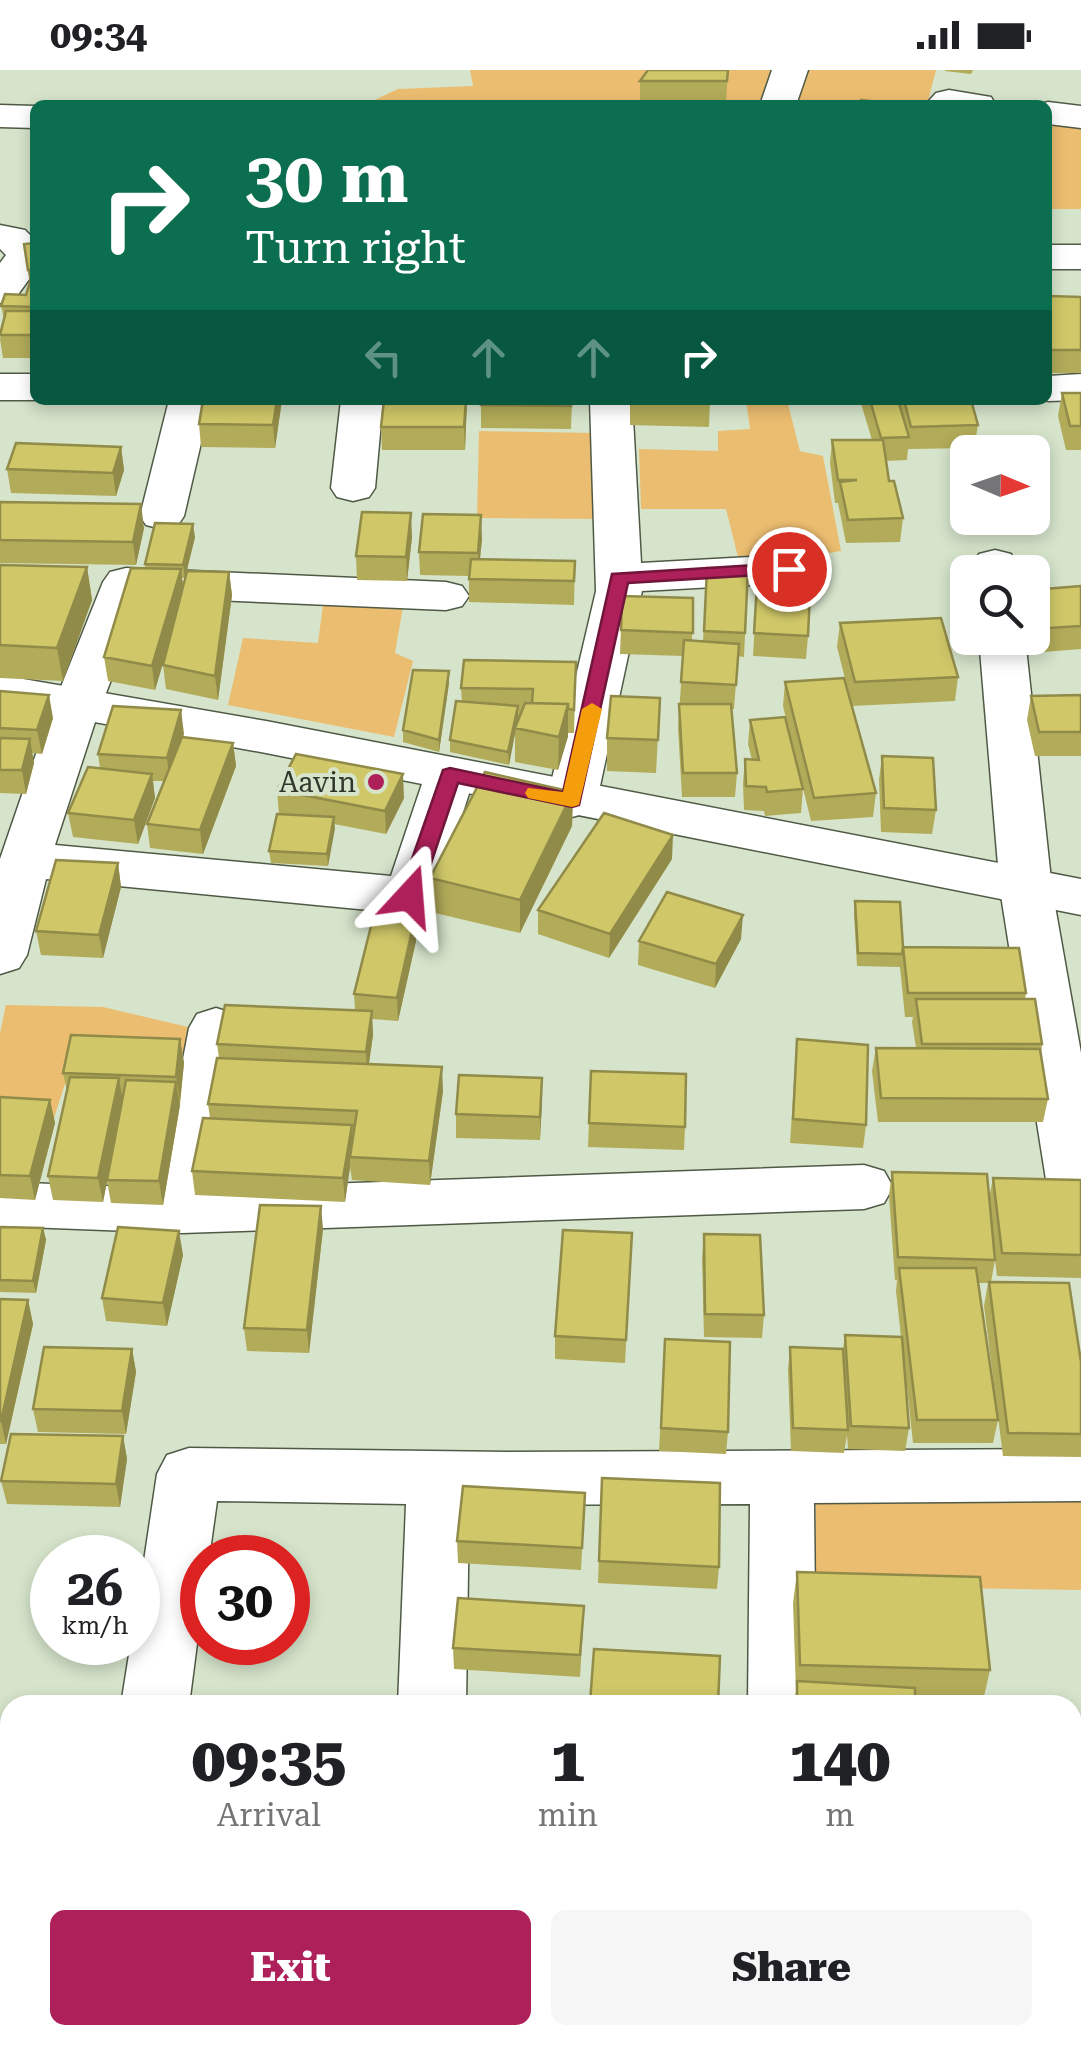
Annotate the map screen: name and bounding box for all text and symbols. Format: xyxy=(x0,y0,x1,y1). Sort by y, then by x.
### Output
text: 09:34 xyxy=(50,13,147,57)
text: 30 m xyxy=(245,137,409,219)
icon: right xyxy=(80,140,210,270)
text: Turn right xyxy=(245,221,466,274)
icon: left xyxy=(356,330,411,385)
icon: ahead xyxy=(461,330,516,385)
icon: ahead xyxy=(566,330,621,385)
icon: right xyxy=(671,330,726,385)
north arrow xyxy=(950,435,1050,535)
map controls xyxy=(950,435,1050,655)
pin xyxy=(747,527,832,612)
icon: arrive xyxy=(762,542,817,597)
button: search xyxy=(950,555,1050,655)
place label: Aavin xyxy=(279,766,356,799)
marker: Aavin xyxy=(365,771,387,793)
position arrow xyxy=(358,844,462,948)
speed limit sign: 30 xyxy=(180,1535,310,1665)
text: 26 xyxy=(67,1559,123,1617)
text: km/h xyxy=(62,1611,128,1640)
text: 09:35 xyxy=(192,1725,346,1796)
text: 1 xyxy=(551,1725,585,1796)
text: 140 xyxy=(789,1725,890,1796)
text: Arrival xyxy=(217,1796,321,1834)
text: min xyxy=(538,1796,598,1834)
text: m xyxy=(825,1796,854,1834)
button: Exit xyxy=(50,1910,531,2025)
button: Share xyxy=(551,1910,1032,2025)

